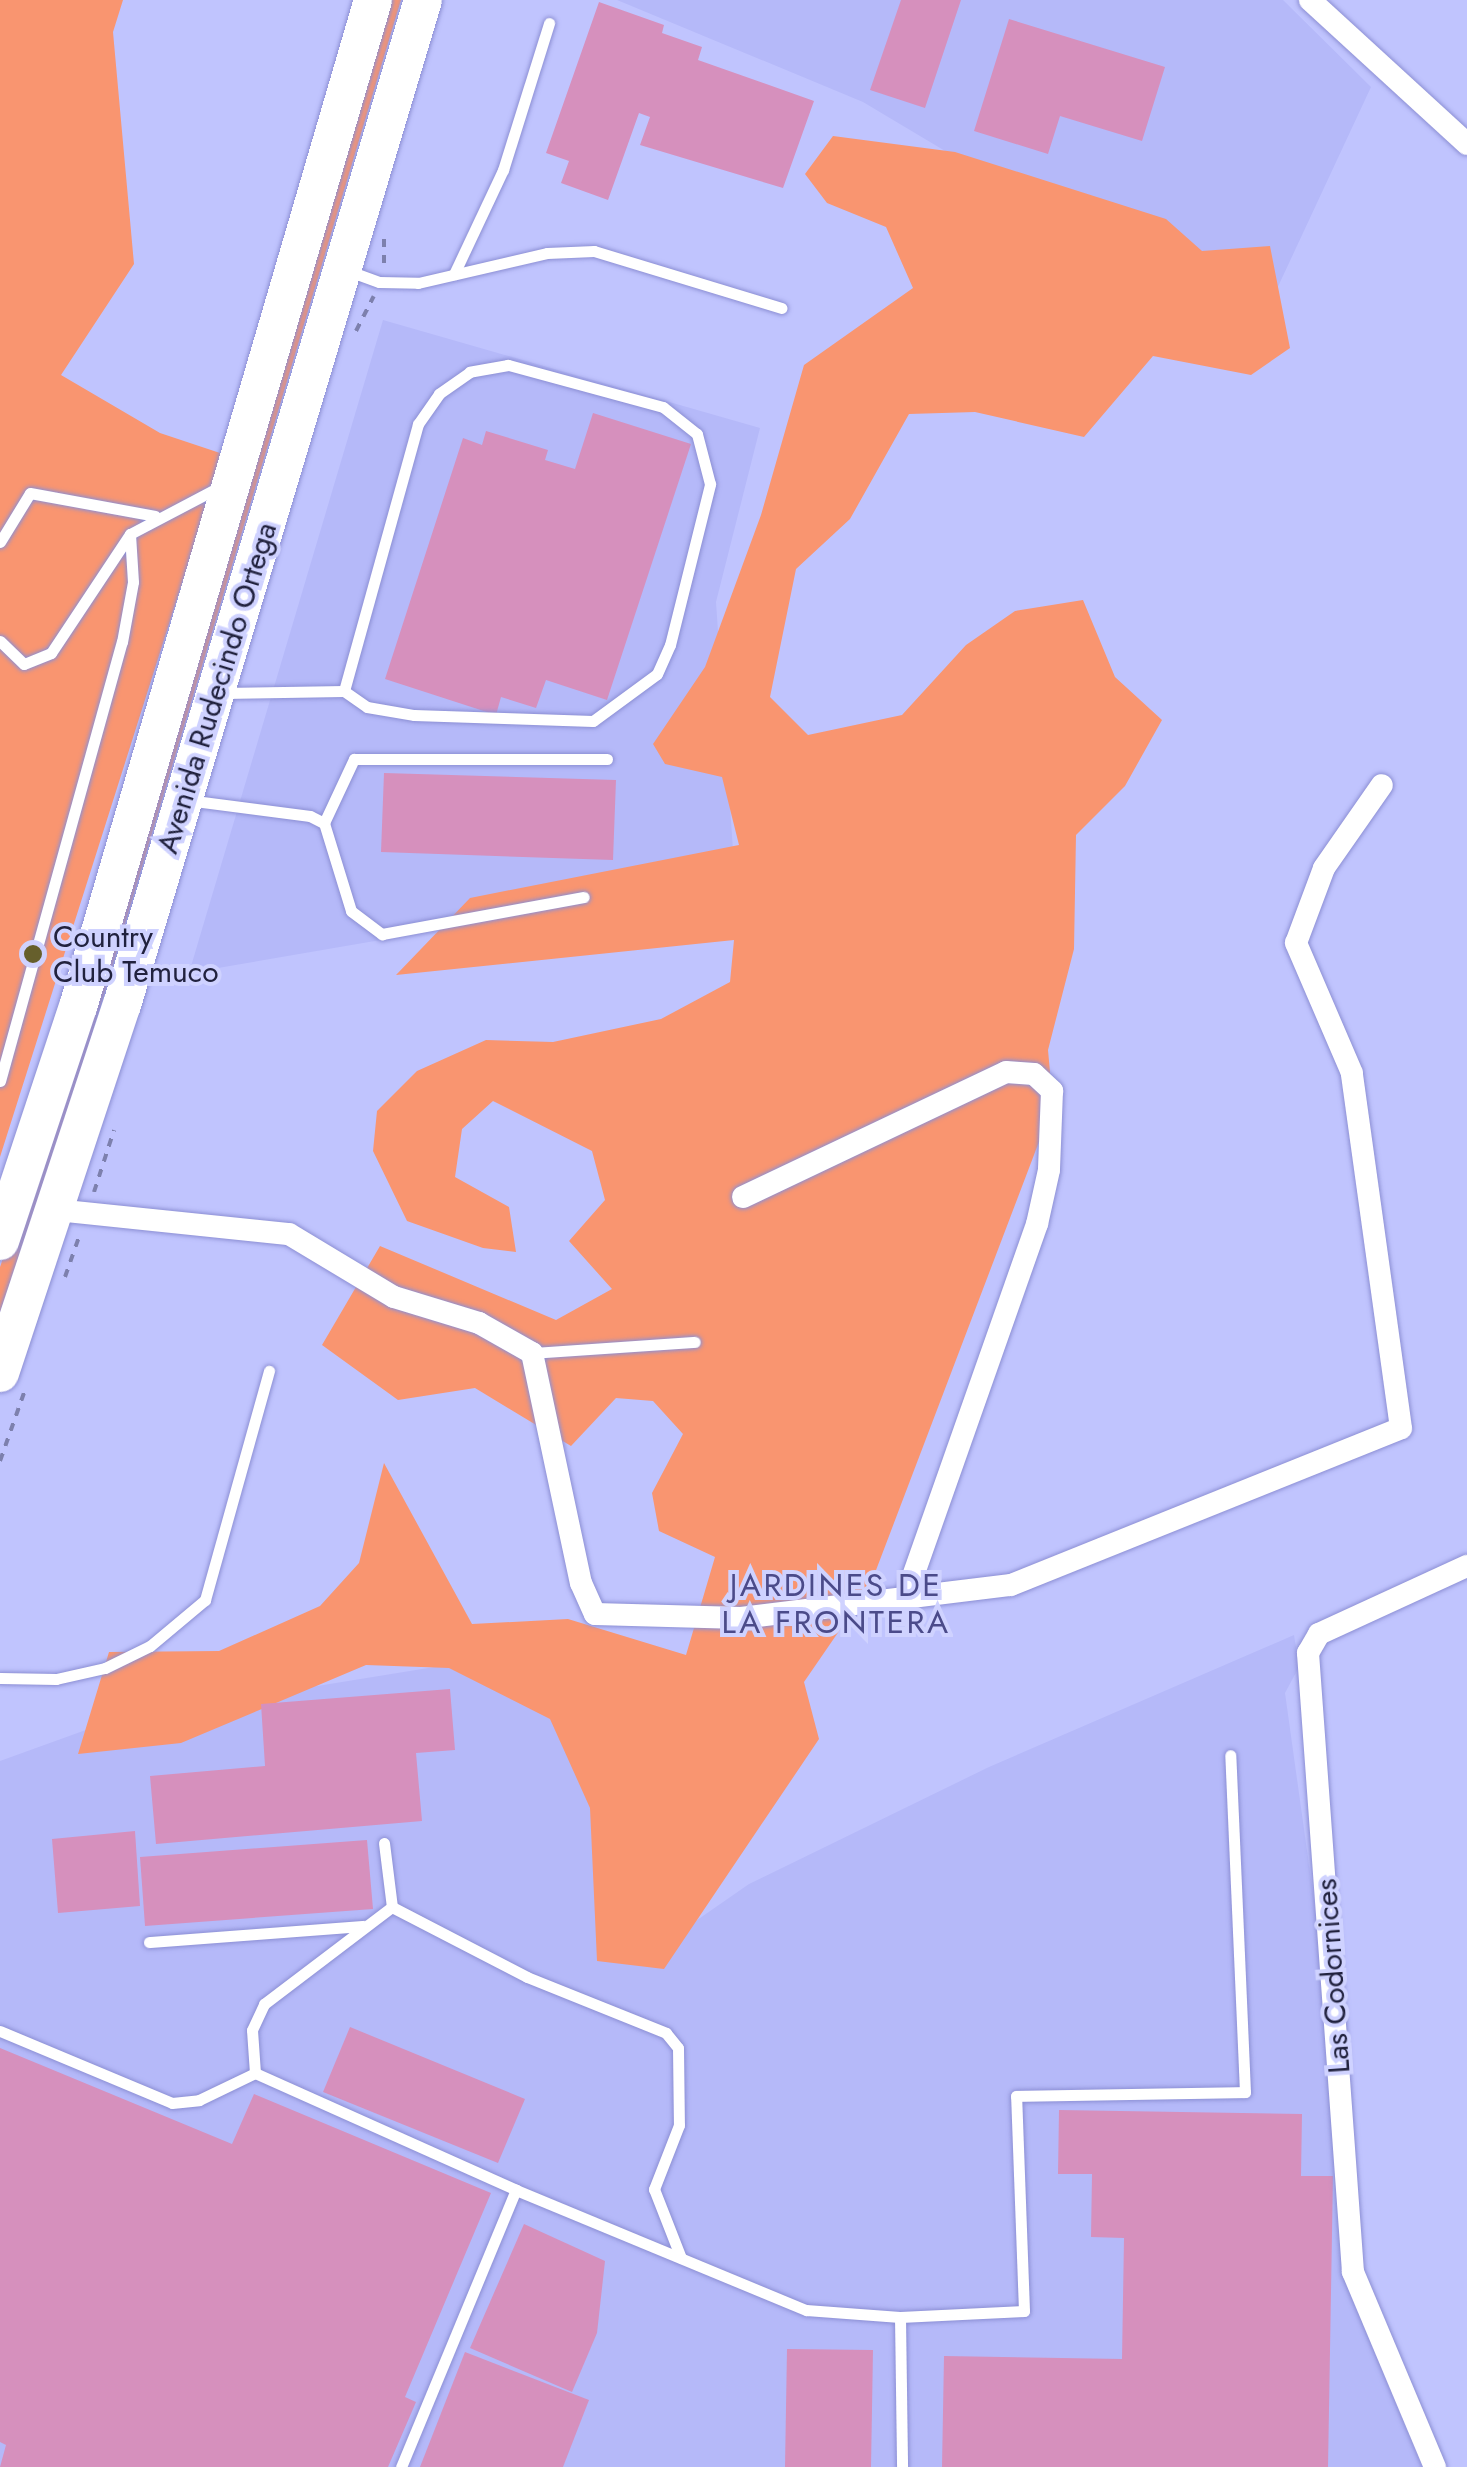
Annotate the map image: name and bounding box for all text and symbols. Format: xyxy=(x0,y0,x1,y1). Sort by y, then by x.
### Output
street label: Avenida Rudecindo Ortega xyxy=(149,518,285,858)
place label: Country Club Temuco xyxy=(53,919,219,990)
marker: Country Club Temuco xyxy=(22,943,44,965)
district label: JARDINES DE LA FRONTERA xyxy=(721,1567,951,1642)
street label: Las Codornices xyxy=(1308,1877,1358,2075)

